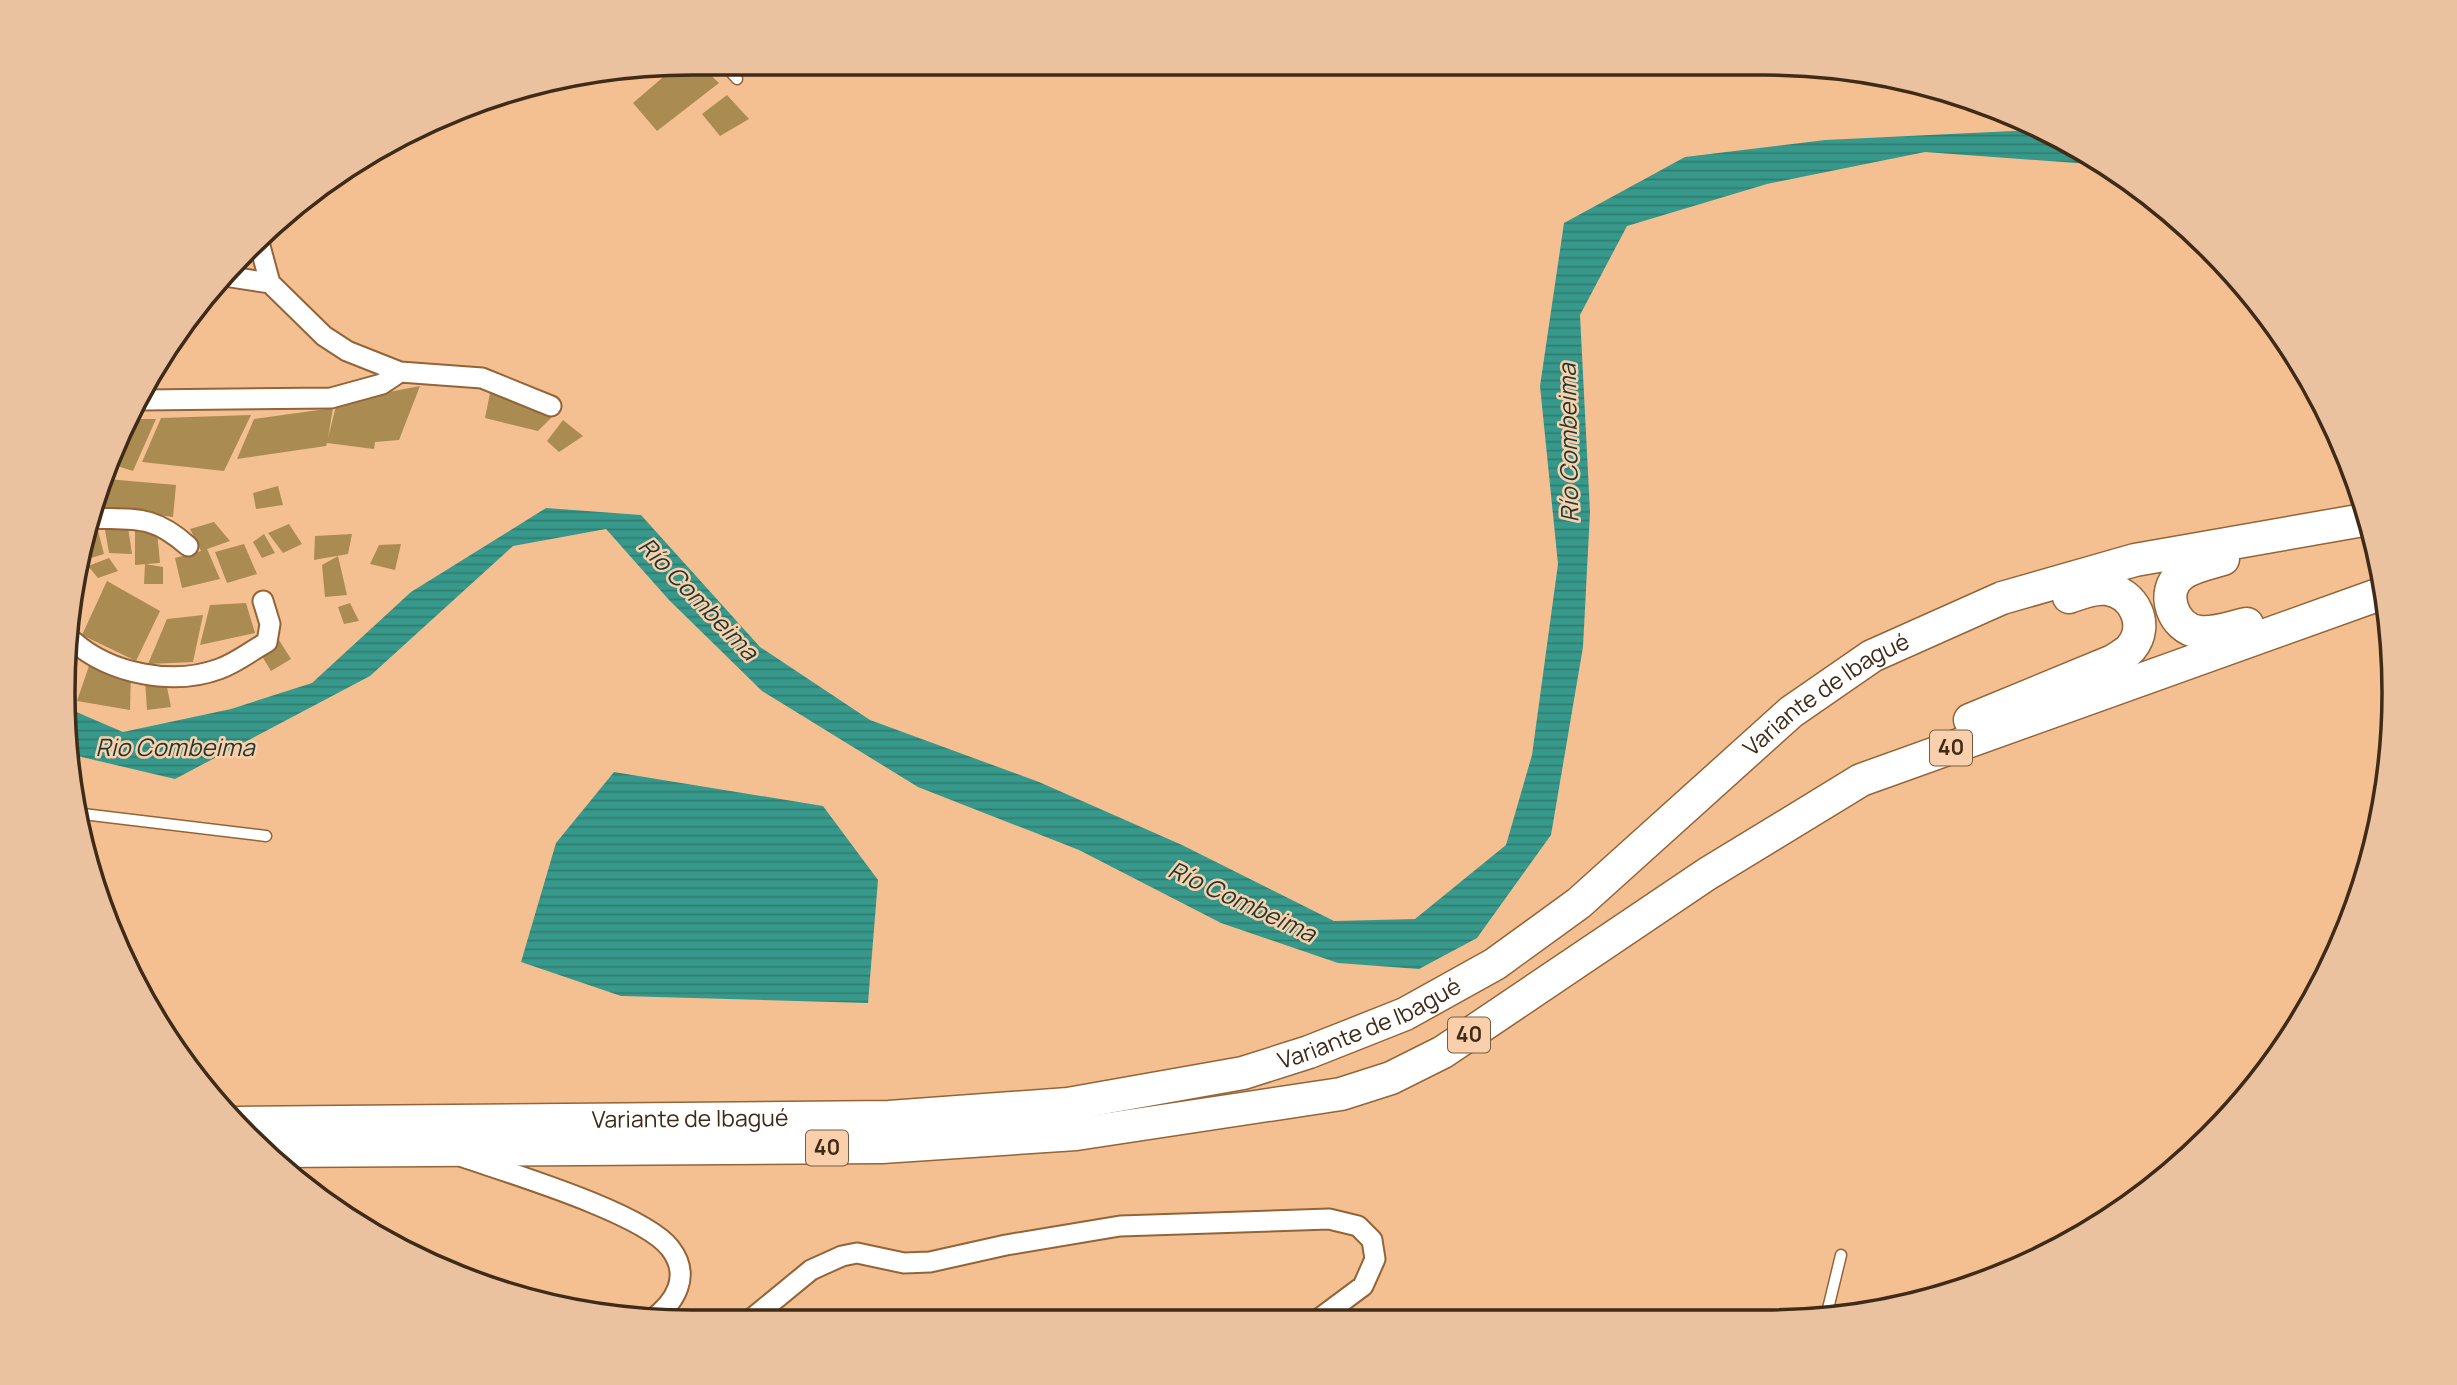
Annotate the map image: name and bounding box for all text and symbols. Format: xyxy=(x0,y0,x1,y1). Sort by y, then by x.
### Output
water label: Río Combeima xyxy=(1550,362,1585,523)
water label: Río Combeima xyxy=(632,529,767,668)
street label: Variante de Ibagué xyxy=(1736,625,1914,763)
water label: Rio Combeima xyxy=(96,730,256,763)
road number: 40 xyxy=(1930,730,1972,766)
water label: Río Combeima xyxy=(1164,852,1323,950)
street label: Variante de Ibagué xyxy=(1273,969,1466,1076)
road number: 40 xyxy=(1448,1018,1490,1052)
street label: Variante de Ibagué xyxy=(591,1101,789,1135)
road number: 40 xyxy=(806,1130,848,1166)

